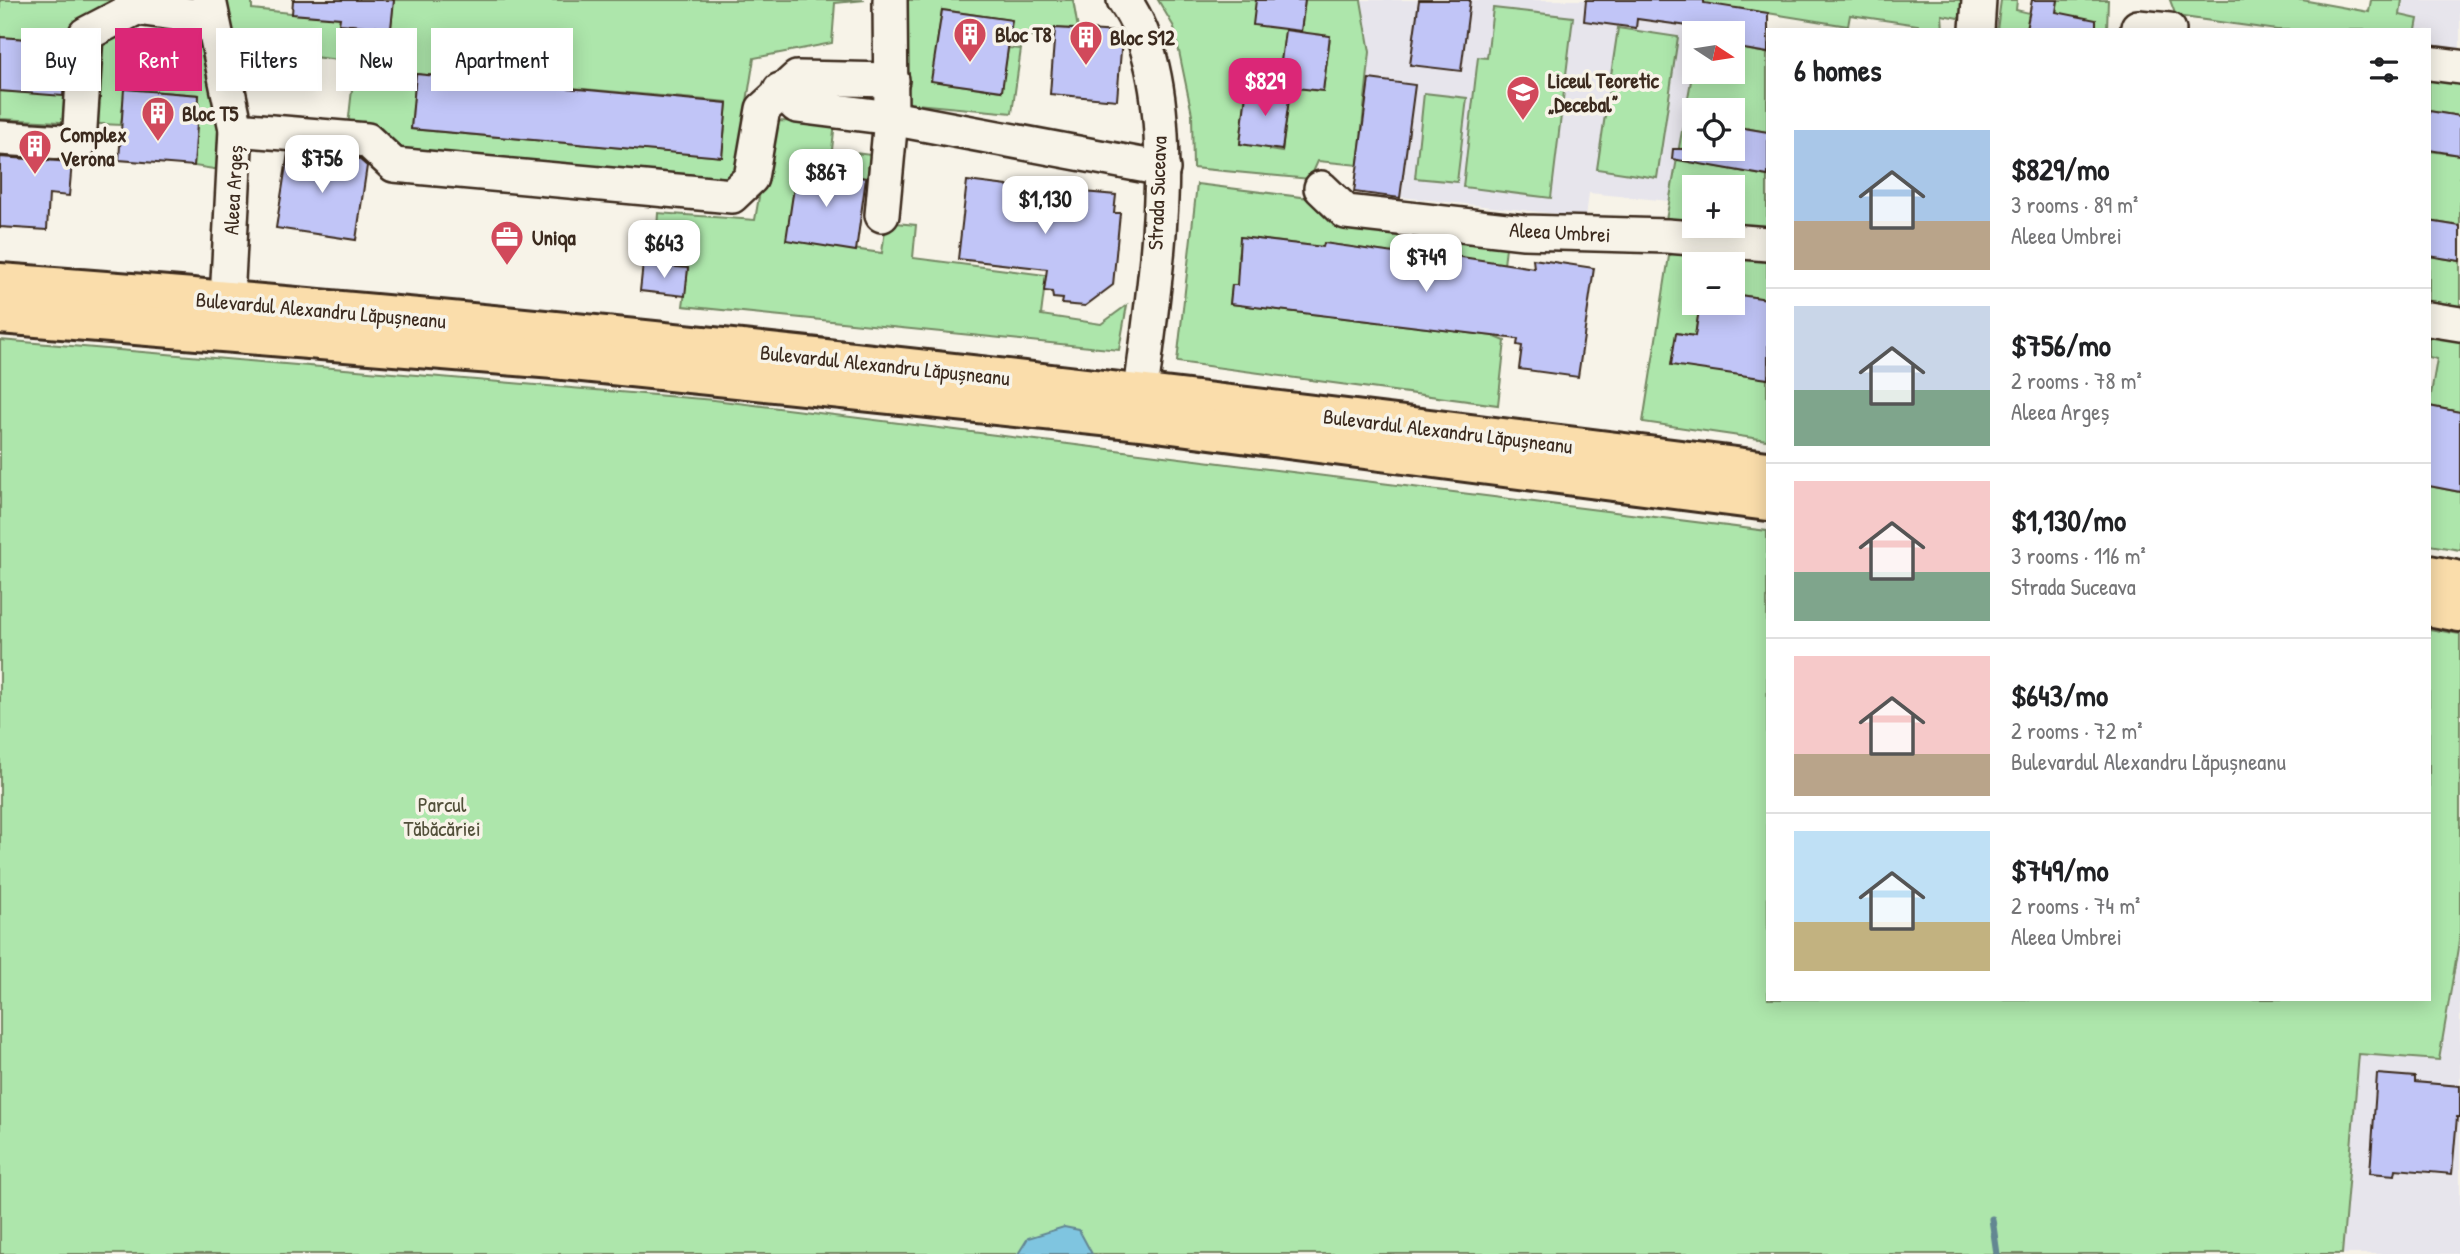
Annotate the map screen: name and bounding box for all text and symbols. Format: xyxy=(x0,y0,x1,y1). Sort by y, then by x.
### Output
building icon: Bloc T8 xyxy=(951,15,989,64)
building icon: Bloc S12 xyxy=(1067,18,1105,67)
place label: Bloc T8 xyxy=(995,20,1052,49)
north arrow xyxy=(1682,21,1745,84)
map controls xyxy=(1682,21,1745,315)
place label: Bloc S12 xyxy=(1110,23,1175,52)
chip: Buy xyxy=(21,28,101,91)
chip: Rent xyxy=(115,28,202,91)
chip: Filters xyxy=(216,28,322,91)
chip: New xyxy=(336,28,417,91)
chip: Apartment xyxy=(431,28,573,91)
text: 6 homes xyxy=(1794,50,1881,90)
icon: filters xyxy=(2365,51,2403,89)
pin: $829 xyxy=(1224,58,1306,118)
text: $829 xyxy=(1245,65,1285,96)
place label: Liceul Teoretic „Decebal” xyxy=(1548,66,1660,119)
school or university icon: Liceul Teoretic „Decebal” xyxy=(1504,73,1542,122)
building icon: Bloc T5 xyxy=(139,94,177,143)
button: locate xyxy=(1682,98,1745,161)
place label: Bloc T5 xyxy=(182,99,239,128)
place label: Complex Verona xyxy=(60,120,127,173)
building icon: Complex Verona xyxy=(16,127,54,176)
pin: $756 xyxy=(281,136,363,195)
street label: Strada Suceava xyxy=(1141,136,1173,250)
text: $756 xyxy=(301,142,343,173)
street label: Aleea Argeș xyxy=(216,144,250,236)
text: $829/mo xyxy=(2011,149,2109,189)
pin: $867 xyxy=(785,150,867,209)
text: $867 xyxy=(805,156,847,187)
icon: home xyxy=(1850,158,1934,242)
button: + xyxy=(1682,175,1745,238)
pin: $1,130 xyxy=(988,176,1102,236)
text: $1,130 xyxy=(1018,183,1072,214)
text: 3 rooms · 89 m² xyxy=(2011,189,2138,220)
street label: Aleea Umbrei xyxy=(1509,215,1611,249)
office icon: Uniqa xyxy=(488,218,526,267)
pin: $643 xyxy=(623,220,705,280)
text: Aleea Umbrei xyxy=(2011,220,2122,251)
place label: Uniqa xyxy=(532,223,576,253)
text: $643 xyxy=(644,227,684,258)
pin: $749 xyxy=(1385,234,1467,294)
text: $749 xyxy=(1406,241,1446,272)
button: − xyxy=(1682,252,1745,315)
street label: Bulevardul Alexandru Lăpușneanu xyxy=(195,285,448,335)
text: $756/mo xyxy=(2011,325,2111,365)
icon: home xyxy=(1850,334,1934,418)
street label: Bulevardul Alexandru Lăpușneanu xyxy=(759,337,1012,393)
text: 2 rooms · 78 m² xyxy=(2011,365,2142,396)
text: Aleea Argeș xyxy=(2011,396,2109,427)
street label: Bulevardul Alexandru Lăpușneanu xyxy=(1322,401,1575,461)
text: $1,130/mo xyxy=(2011,500,2126,540)
icon: home xyxy=(1850,509,1934,593)
text: 3 rooms · 116 m² xyxy=(2011,540,2146,571)
text: Strada Suceava xyxy=(2011,571,2136,602)
text: $643/mo xyxy=(2011,675,2108,715)
icon: home xyxy=(1850,684,1934,768)
text: 2 rooms · 72 m² xyxy=(2011,715,2143,746)
text: Bulevardul Alexandru Lăpușneanu xyxy=(2011,746,2286,777)
park label: Parcul Tăbăcăriei xyxy=(403,790,481,843)
text: $749/mo xyxy=(2011,850,2109,890)
icon: home xyxy=(1850,859,1934,943)
text: 2 rooms · 74 m² xyxy=(2011,890,2140,921)
text: Aleea Umbrei xyxy=(2011,921,2122,952)

